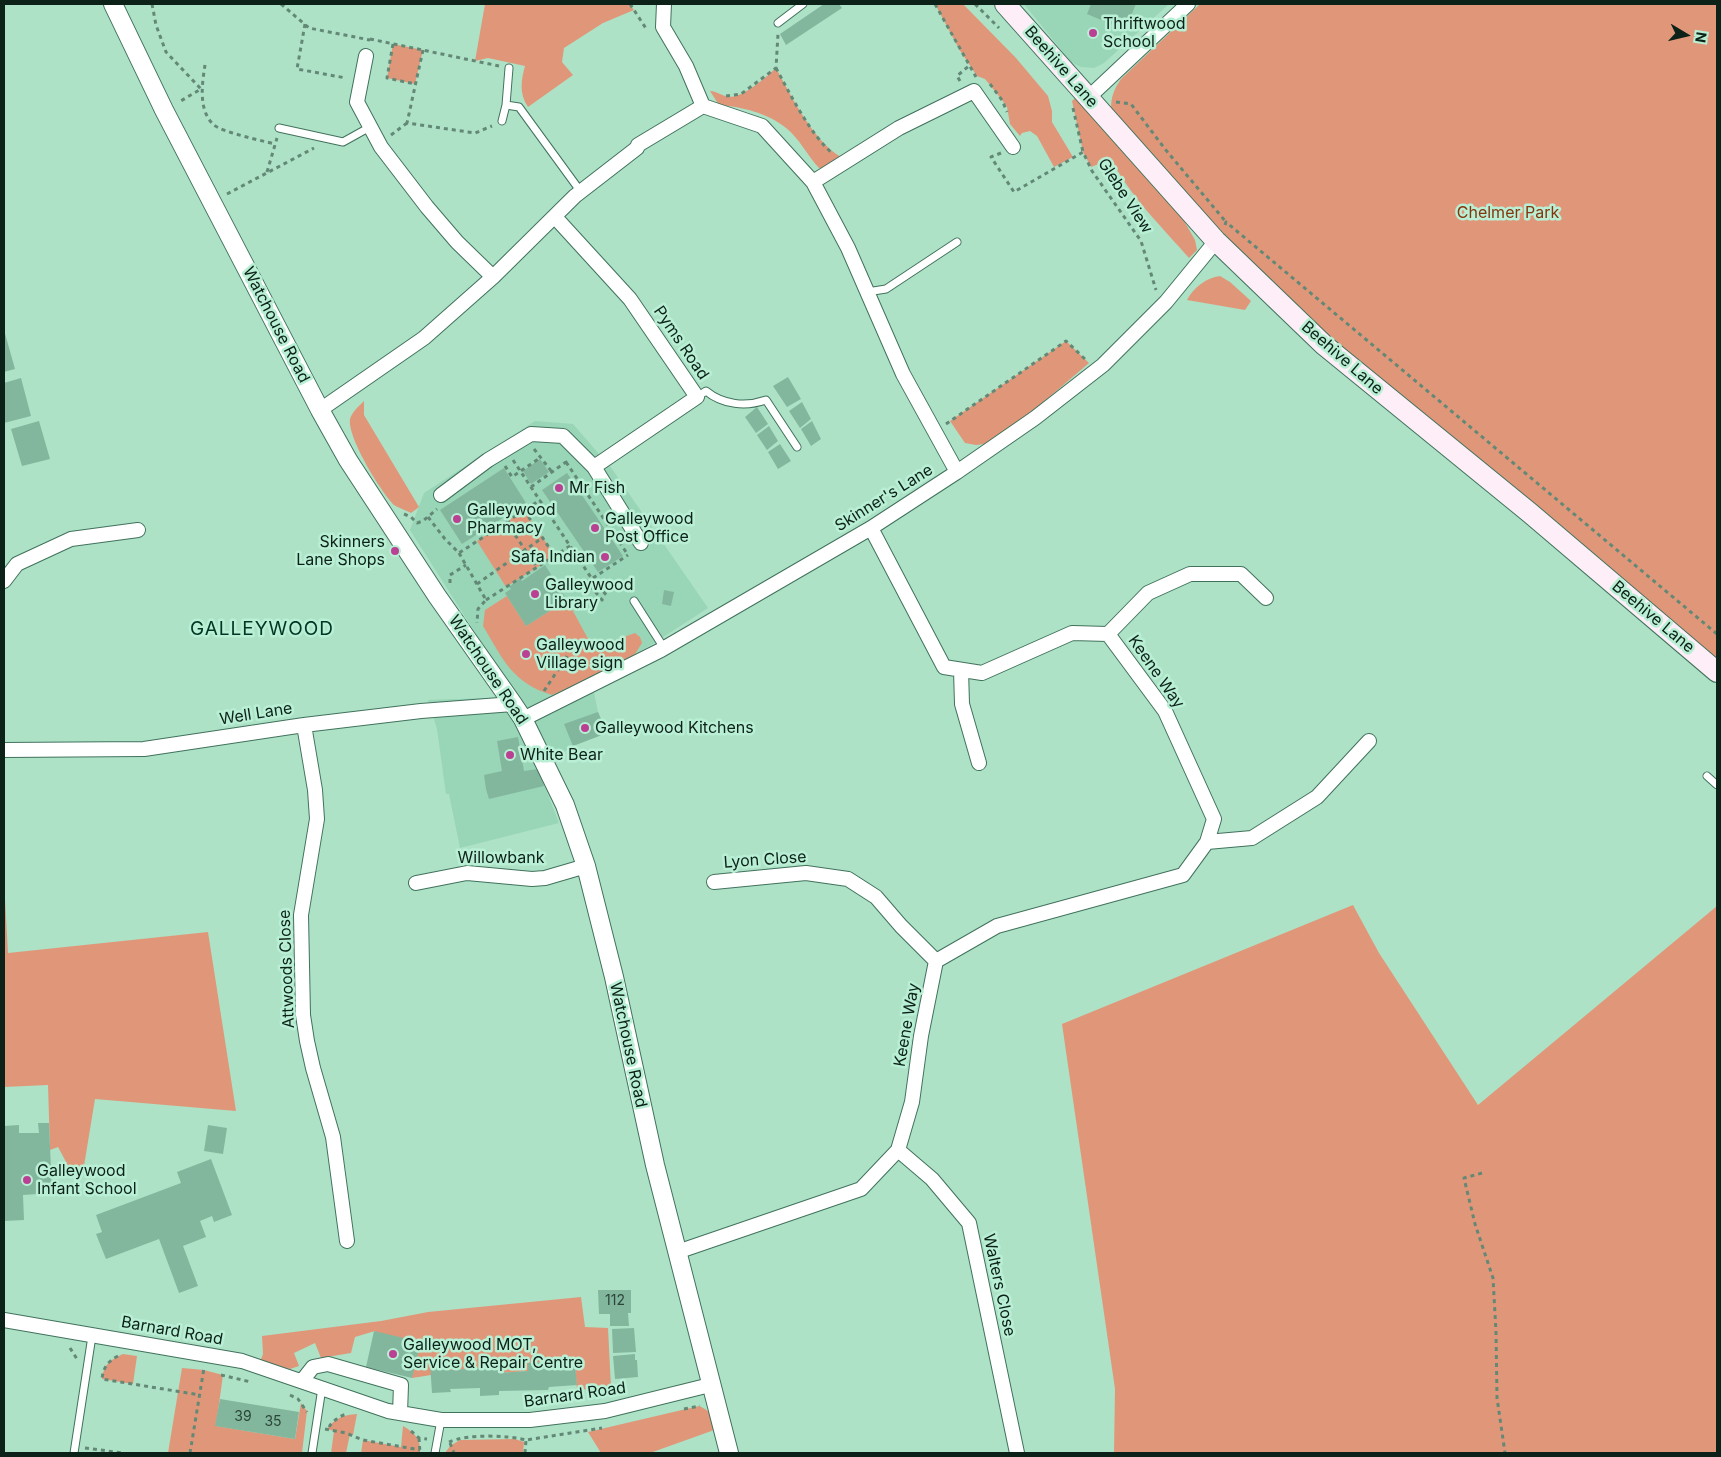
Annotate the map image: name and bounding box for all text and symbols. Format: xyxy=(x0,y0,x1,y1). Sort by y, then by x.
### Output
north arrow xyxy=(1661,10,1711,60)
place label: Thriftwood School xyxy=(1103,14,1186,52)
street label: Beehive Lane xyxy=(1020,22,1102,112)
marker: Thriftwood School xyxy=(1087,27,1099,39)
text: N xyxy=(1692,31,1711,44)
street label: Glebe View xyxy=(1094,155,1156,237)
park label: Chelmer Park xyxy=(1457,203,1559,223)
street label: Watchouse Road xyxy=(238,264,314,386)
street label: Pyms Road xyxy=(649,302,713,384)
street label: Beehive Lane xyxy=(1297,317,1387,399)
street label: Skinner's Lane xyxy=(832,460,936,536)
place label: Mr Fish xyxy=(569,478,625,498)
marker: Mr Fish xyxy=(553,482,565,494)
place label: Galleywood Pharmacy xyxy=(467,500,555,538)
place label: Galleywood Post Office xyxy=(605,509,693,547)
marker: Galleywood Pharmacy xyxy=(451,513,463,525)
marker: Galleywood Post Office xyxy=(589,522,601,534)
place label: Skinners Lane Shops xyxy=(296,532,385,570)
marker: Skinners Lane Shops xyxy=(389,545,401,557)
place label: Safa Indian xyxy=(511,547,595,567)
marker: Safa Indian xyxy=(599,551,611,563)
place label: Galleywood Library xyxy=(545,575,633,613)
street label: Beehive Lane xyxy=(1608,577,1698,657)
marker: Galleywood Library xyxy=(529,588,541,600)
street label: Watchouse Road xyxy=(444,612,532,728)
district label: GALLEYWOOD xyxy=(189,618,335,640)
street label: Keene Way xyxy=(1124,632,1188,712)
place label: Galleywood Village sign xyxy=(536,635,624,673)
marker: Galleywood Village sign xyxy=(520,648,532,660)
street label: Well Lane xyxy=(218,699,294,729)
place label: Galleywood Kitchens xyxy=(595,718,754,738)
marker: Galleywood Kitchens xyxy=(579,722,591,734)
place label: White Bear xyxy=(520,745,603,765)
marker: White Bear xyxy=(504,749,516,761)
street label: Willowbank xyxy=(458,848,544,868)
street label: Lyon Close xyxy=(723,848,807,872)
street label: Attwoods Close xyxy=(275,909,299,1029)
street label: Watchouse Road xyxy=(605,981,651,1109)
street label: Keene Way xyxy=(890,982,924,1068)
place label: Galleywood Infant School xyxy=(37,1161,137,1199)
marker: Galleywood Infant School xyxy=(21,1174,33,1186)
street label: Walters Close xyxy=(979,1232,1019,1338)
house number: 112 xyxy=(605,1293,625,1309)
street label: Barnard Road xyxy=(120,1313,224,1349)
place label: Galleywood MOT, Service & Repair Centre xyxy=(403,1335,583,1373)
marker: Galleywood MOT, Service & Repair Centre xyxy=(387,1348,399,1360)
street label: Barnard Road xyxy=(523,1378,627,1412)
house number: 39 xyxy=(234,1409,252,1425)
house number: 35 xyxy=(264,1414,282,1430)

